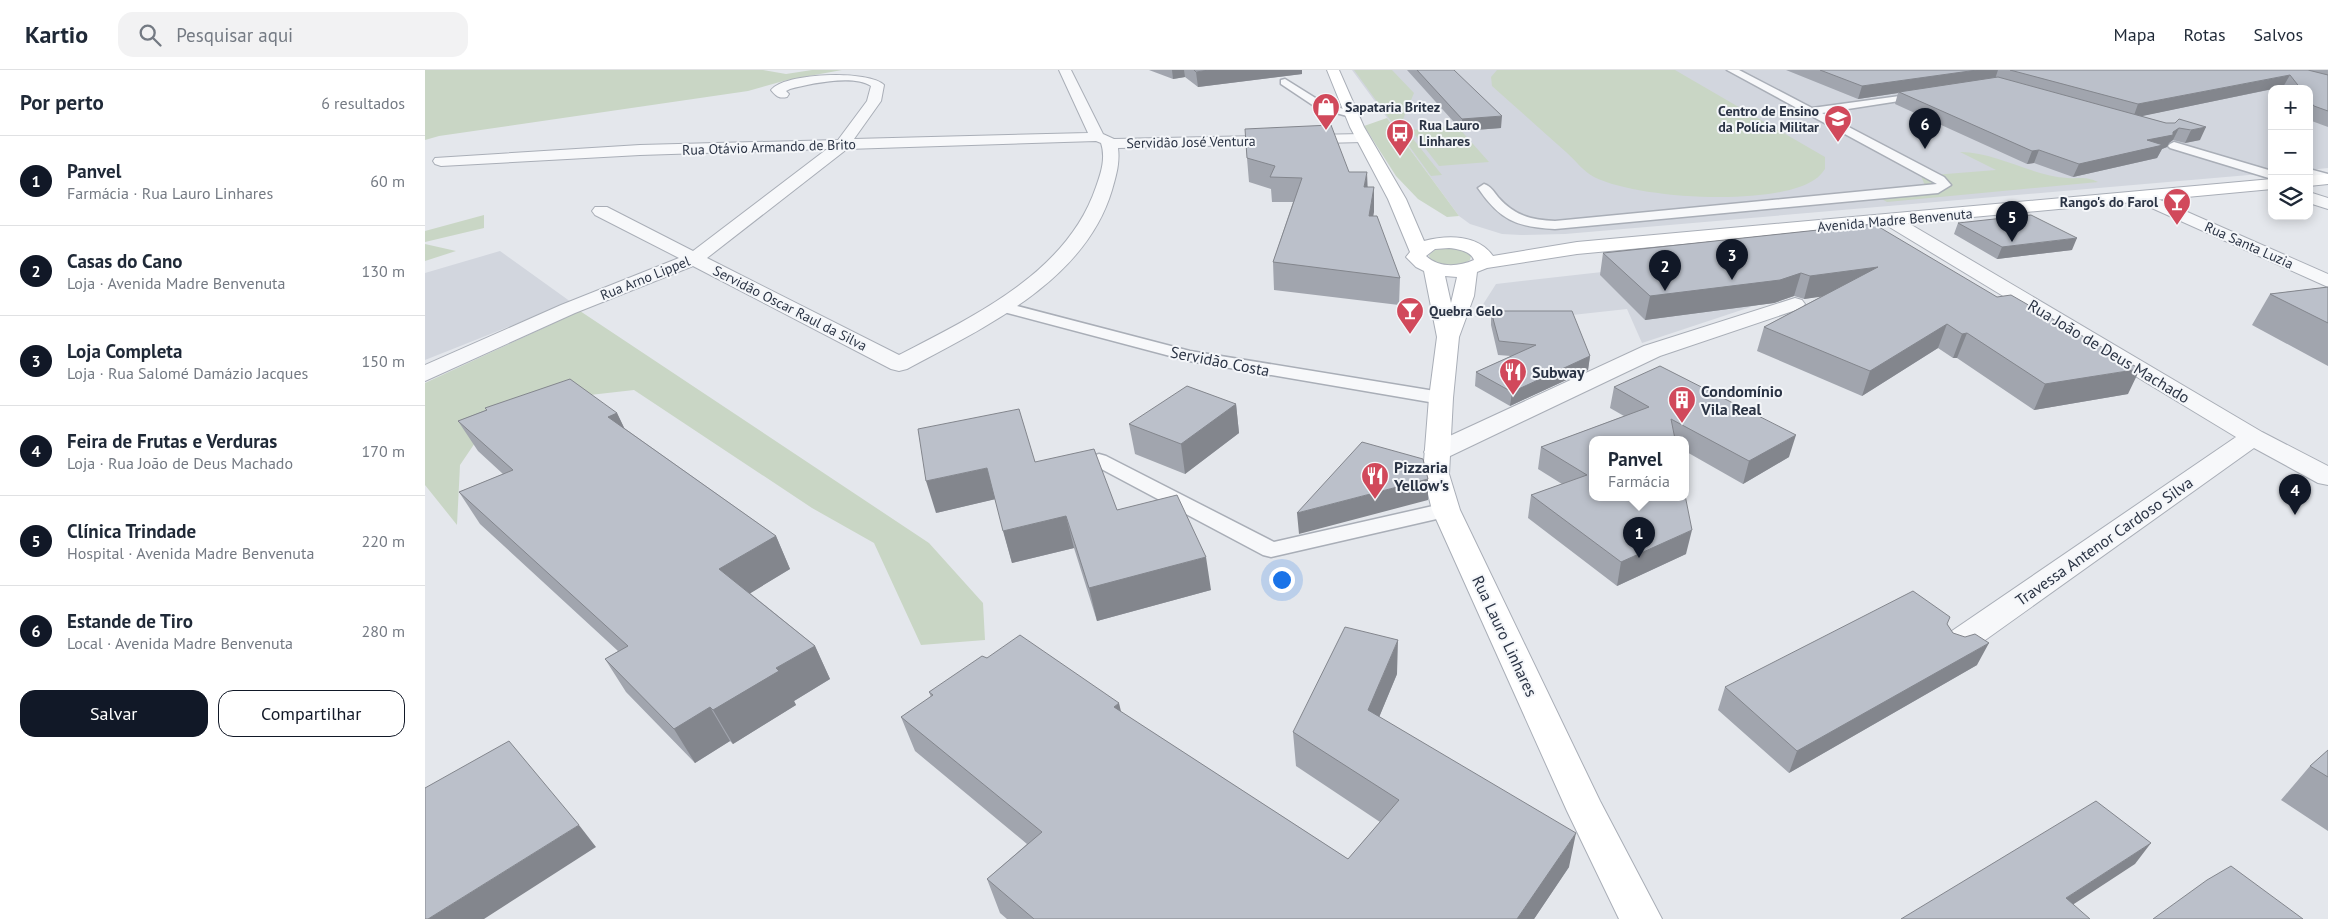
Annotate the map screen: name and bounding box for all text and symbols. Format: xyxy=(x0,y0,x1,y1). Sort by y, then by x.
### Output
search box xyxy=(118,12,468,57)
text: Kartio xyxy=(25,19,88,50)
icon: search xyxy=(136,21,164,49)
text: Pesquisar aqui xyxy=(176,23,293,47)
text: Mapa xyxy=(2114,23,2155,46)
text: Rotas xyxy=(2183,23,2226,46)
text: Salvos xyxy=(2254,23,2303,46)
map controls xyxy=(2268,85,2313,220)
button: + xyxy=(2268,85,2313,130)
text: Por perto xyxy=(20,89,104,116)
shop icon: Sapataria Britez xyxy=(1311,92,1341,131)
text: 6 resultados xyxy=(321,93,405,113)
place label: Sapataria Britez xyxy=(1345,98,1440,116)
place label: Centro de Ensino da Polícia Militar xyxy=(1718,102,1819,136)
school or university icon: Centro de Ensino da Polícia Militar xyxy=(1823,104,1853,143)
pin: 6 xyxy=(1909,108,1941,149)
place label: Rua Lauro Linhares xyxy=(1419,116,1480,150)
bus stop icon: Rua Lauro Linhares xyxy=(1385,118,1415,157)
button: − xyxy=(2268,130,2313,175)
street label: Servidão José Ventura xyxy=(1126,132,1256,152)
street label: Rua Otávio Armando de Brito xyxy=(682,135,856,159)
text: Panvel xyxy=(67,159,121,183)
text: 1 xyxy=(31,171,41,191)
text: 60 m xyxy=(370,171,405,191)
button: layers xyxy=(2268,175,2313,220)
text: Farmácia · Rua Lauro Linhares xyxy=(67,183,273,203)
bar icon: Rango's do Farol xyxy=(2162,187,2192,226)
place label: Rango's do Farol xyxy=(2060,193,2159,211)
pin: 5 xyxy=(1996,201,2028,242)
street label: Avenida Madre Benvenuta xyxy=(1817,204,1973,236)
street label: Rua Santa Luzia xyxy=(2202,217,2296,273)
pin: 3 xyxy=(1716,239,1748,280)
text: Casas do Cano xyxy=(67,249,183,273)
pin: 2 xyxy=(1649,250,1681,291)
street label: Rua Arno Lippel xyxy=(598,252,692,304)
text: 2 xyxy=(31,261,41,281)
text: 130 m xyxy=(362,261,405,281)
street label: Servidão Oscar Raul da Silva xyxy=(710,261,870,355)
text: Loja · Avenida Madre Benvenuta xyxy=(67,273,285,293)
street label: Rua João de Deus Machado xyxy=(2025,295,2193,407)
bar icon: Quebra Gelo xyxy=(1395,296,1425,335)
place label: Quebra Gelo xyxy=(1429,302,1503,320)
text: Loja Completa xyxy=(67,339,182,363)
street label: Servidão Costa xyxy=(1169,342,1271,380)
text: 3 xyxy=(31,351,41,371)
text: 150 m xyxy=(362,351,405,371)
restaurant icon: Subway xyxy=(1498,357,1528,396)
place label: Subway xyxy=(1532,362,1585,382)
text: Loja · Rua Salomé Damázio Jacques xyxy=(67,363,308,383)
place label: Condomínio Vila Real xyxy=(1700,381,1783,419)
building icon: Condomínio Vila Real xyxy=(1667,385,1697,424)
text: Feira de Frutas e Verduras xyxy=(67,429,277,453)
popup xyxy=(1589,436,1689,501)
text: 4 xyxy=(31,441,41,461)
text: 170 m xyxy=(362,441,405,461)
text: Panvel xyxy=(1608,447,1662,471)
text: Loja · Rua João de Deus Machado xyxy=(67,453,293,473)
place label: Pizzaria Yellow's xyxy=(1393,457,1449,495)
restaurant icon: Pizzaria Yellow's xyxy=(1360,461,1390,500)
text: Farmácia xyxy=(1608,471,1670,491)
street label: Travessa Antenor Cardoso Silva xyxy=(2011,472,2197,610)
pin: 4 xyxy=(2279,474,2311,515)
pin: 1 xyxy=(1623,517,1655,558)
text: Clínica Trindade xyxy=(67,519,196,543)
text: 5 xyxy=(31,531,41,551)
text: 220 m xyxy=(362,531,405,551)
text: Hospital · Avenida Madre Benvenuta xyxy=(67,543,314,563)
your location xyxy=(1269,567,1295,593)
street label: Rua Lauro Linhares xyxy=(1468,572,1542,700)
text: Estande de Tiro xyxy=(67,609,193,633)
text: 6 xyxy=(31,621,41,641)
text: 280 m xyxy=(362,621,405,641)
text: Local · Avenida Madre Benvenuta xyxy=(67,633,293,653)
button: Salvar xyxy=(20,690,208,737)
button: Compartilhar xyxy=(218,690,405,737)

